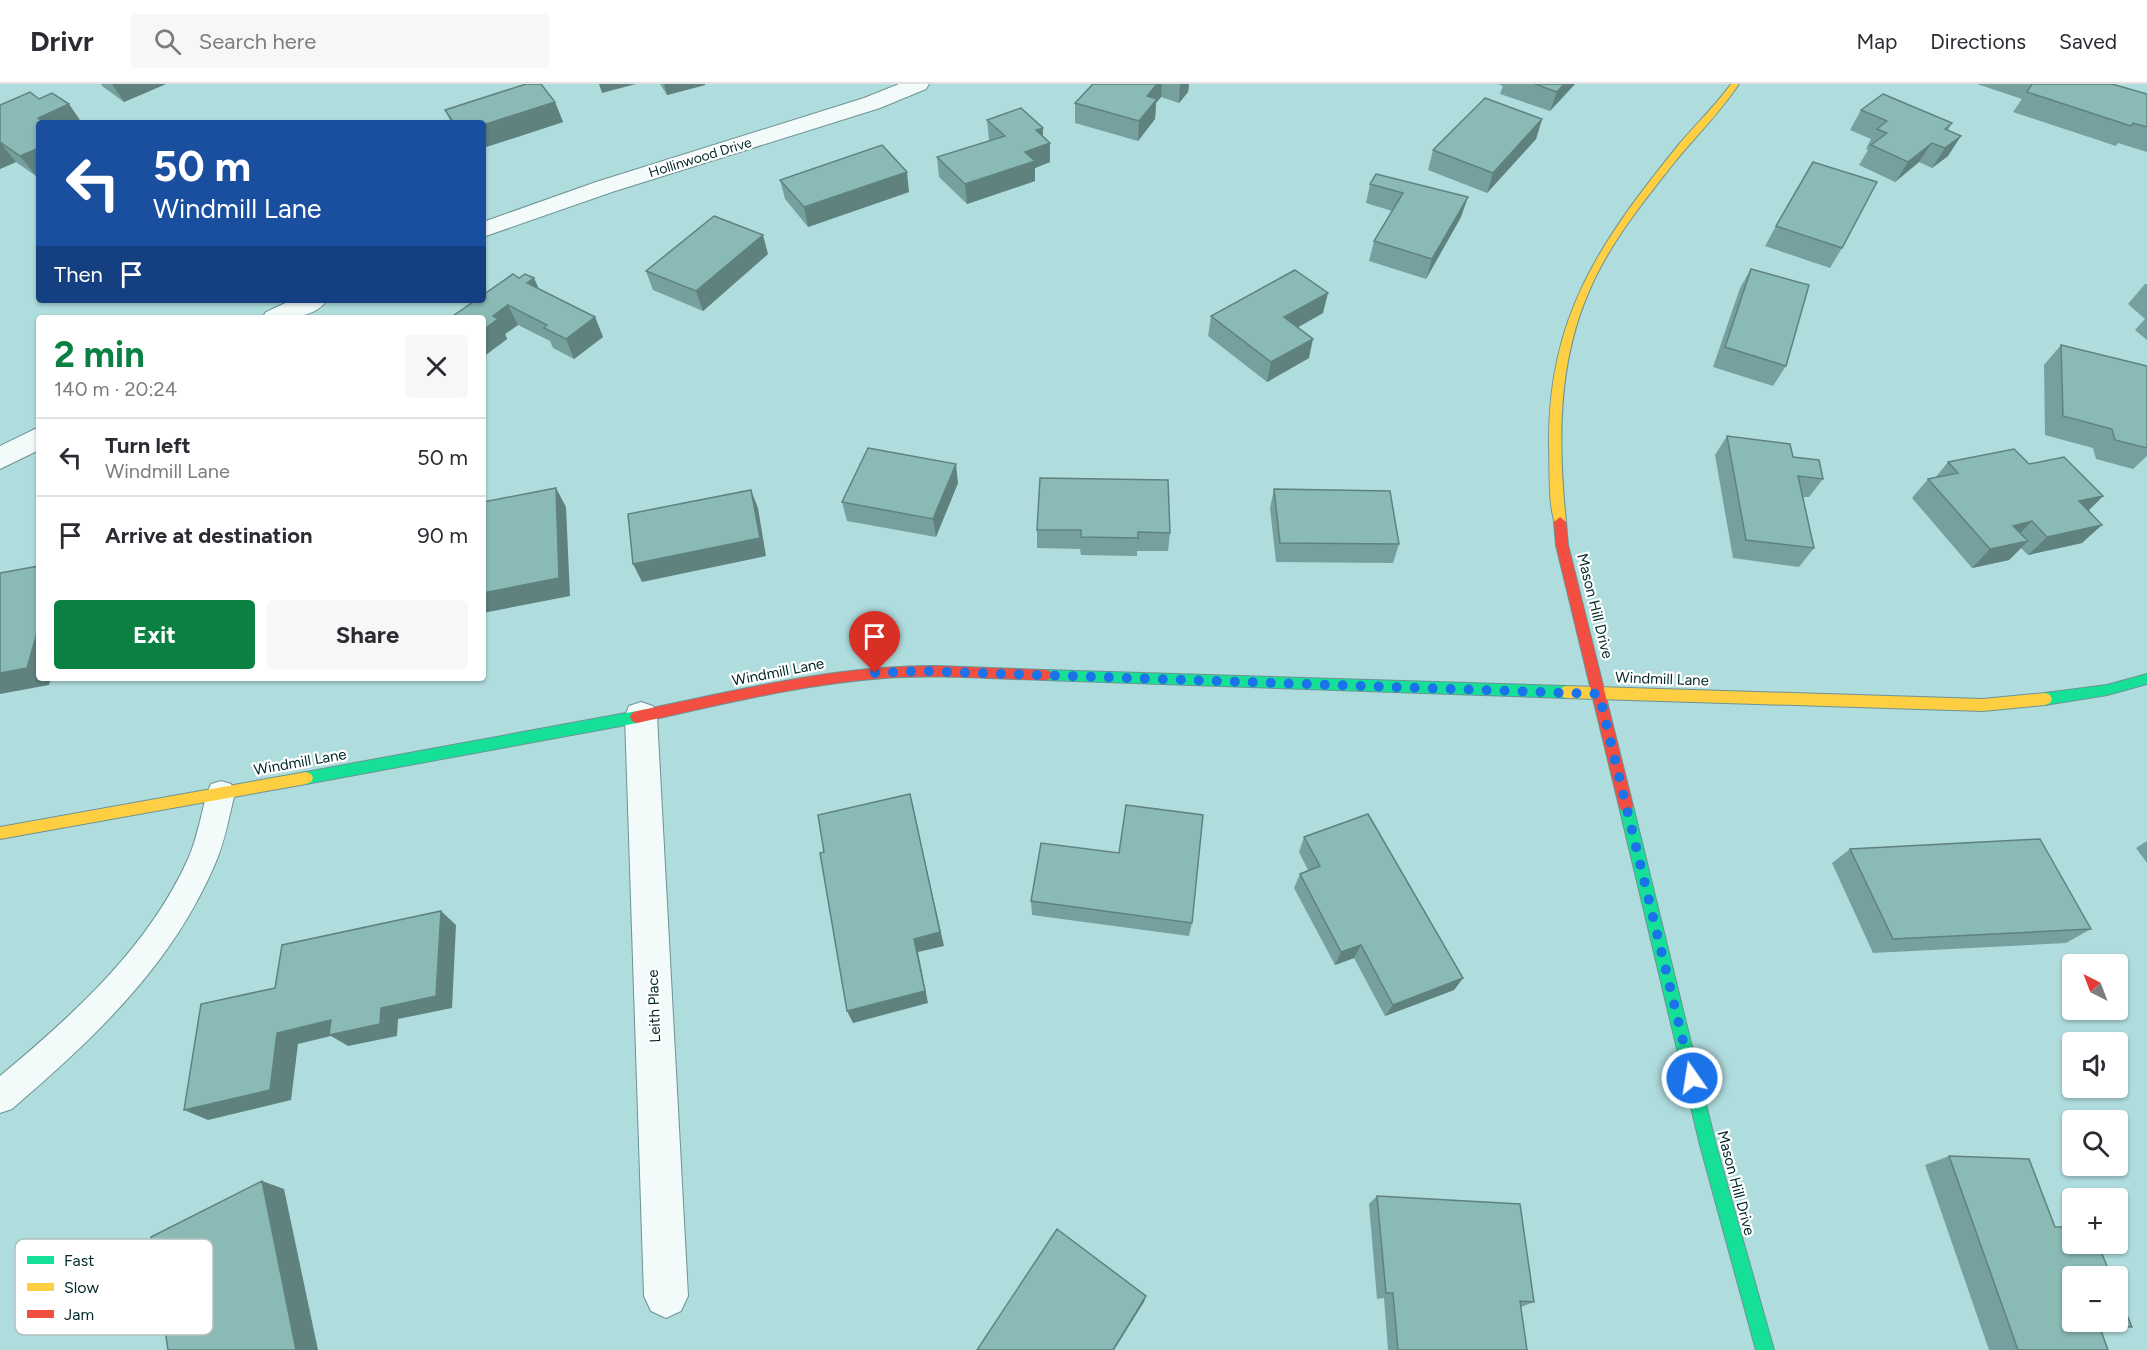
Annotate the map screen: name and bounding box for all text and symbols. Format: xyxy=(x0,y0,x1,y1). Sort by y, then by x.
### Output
search box xyxy=(130,14,550,68)
text: Drivr xyxy=(30,24,94,58)
icon: search xyxy=(151,25,184,58)
text: Search here xyxy=(199,28,316,55)
text: Map xyxy=(1856,29,1897,54)
text: Directions xyxy=(1930,29,2026,54)
text: Saved xyxy=(2059,29,2117,54)
street label: Hollinwood Drive xyxy=(647,134,754,181)
text: 50 m xyxy=(153,141,251,192)
icon: left xyxy=(54,144,132,222)
text: Windmill Lane xyxy=(153,192,321,225)
icon: arrive xyxy=(115,258,148,291)
text: Then xyxy=(54,261,103,288)
text: 2 min xyxy=(54,333,145,376)
button: close xyxy=(405,335,468,398)
text: 140 m · 20:24 xyxy=(54,377,177,401)
text: Turn left xyxy=(105,432,191,459)
icon: left xyxy=(54,441,87,474)
text: 50 m xyxy=(417,444,468,471)
text: Windmill Lane xyxy=(105,459,230,483)
icon: arrive xyxy=(54,519,87,552)
text: Arrive at destination xyxy=(105,522,313,549)
text: 90 m xyxy=(417,522,468,549)
street label: Mason Hill Drive xyxy=(1573,552,1617,660)
button: Exit xyxy=(54,600,255,669)
button: Share xyxy=(267,600,468,669)
pin xyxy=(849,611,900,673)
icon: arrive xyxy=(858,620,891,653)
street label: Windmill Lane xyxy=(730,654,826,690)
street label: Windmill Lane xyxy=(1615,668,1709,690)
street label: Windmill Lane xyxy=(252,745,348,779)
north arrow xyxy=(2062,954,2128,1020)
map controls xyxy=(2062,954,2128,1332)
street label: Leith Place xyxy=(644,969,664,1043)
button: sound xyxy=(2062,1032,2128,1098)
position arrow xyxy=(1660,1046,1724,1110)
button: search xyxy=(2062,1110,2128,1176)
street label: Mason Hill Drive xyxy=(1713,1129,1759,1237)
button: + xyxy=(2062,1188,2128,1254)
legend xyxy=(15,1239,213,1335)
text: Fast xyxy=(64,1251,94,1270)
button: − xyxy=(2062,1266,2128,1332)
text: Slow xyxy=(64,1278,99,1297)
text: Jam xyxy=(64,1305,94,1324)

